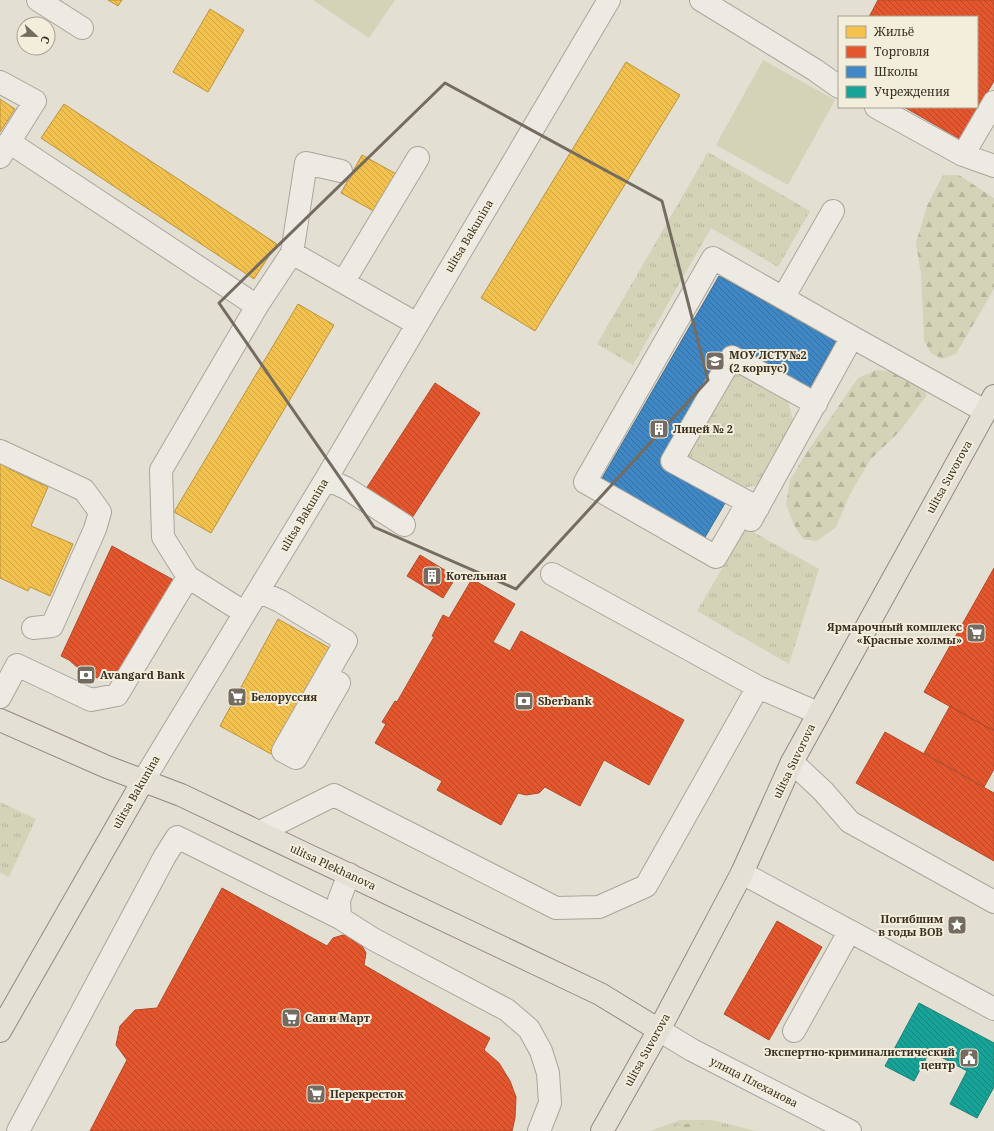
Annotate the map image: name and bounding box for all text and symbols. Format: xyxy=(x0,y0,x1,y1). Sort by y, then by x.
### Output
north arrow xyxy=(16,16,56,56)
legend xyxy=(838,16,978,108)
text: Жильё xyxy=(873,23,914,40)
text: С xyxy=(37,34,54,46)
text: Торговля xyxy=(874,43,930,60)
text: Школы xyxy=(874,63,918,80)
text: Учреждения xyxy=(874,83,950,100)
street label: ulitsa Bakunina xyxy=(441,197,496,275)
place label: МОУ ЛСТУ№2 (2 корпус) xyxy=(729,347,807,375)
school or university icon: МОУ ЛСТУ№2 (2 корпус) xyxy=(704,350,726,372)
building icon: Лицей № 2 xyxy=(648,418,670,440)
place label: Лицей № 2 xyxy=(673,421,733,436)
street label: ulitsa Suvorova xyxy=(922,437,975,516)
street label: ulitsa Bakunina xyxy=(276,476,331,554)
building icon: Котельная xyxy=(421,565,443,587)
place label: Котельная xyxy=(446,568,507,583)
place label: Ярмарочный комплекс «Красные холмы» xyxy=(826,619,962,647)
supermarket icon: Ярмарочный комплекс «Красные холмы» xyxy=(965,622,987,644)
bank icon: Avangard Bank xyxy=(75,664,97,686)
place label: Avangard Bank xyxy=(100,667,185,682)
supermarket icon: Белоруссия xyxy=(226,686,248,708)
place label: Белоруссия xyxy=(251,689,317,704)
bank icon: Sberbank xyxy=(513,690,535,712)
place label: Sberbank xyxy=(538,693,592,708)
street label: ulitsa Suvorova xyxy=(769,721,818,801)
street label: ulitsa Bakunina xyxy=(108,752,163,831)
street label: ulitsa Plekhanova xyxy=(288,840,379,893)
place label: Погибшим в годы ВОВ xyxy=(878,911,944,939)
place icon: Погибшим в годы ВОВ xyxy=(946,914,968,936)
supermarket icon: Сан и Март xyxy=(280,1007,302,1029)
place label: Сан и Март xyxy=(305,1010,370,1025)
street label: ulitsa Suvorova xyxy=(620,1010,673,1089)
place label: Экспертно-криминалистический центр xyxy=(764,1044,956,1072)
public building icon: Экспертно-криминалистический центр xyxy=(958,1047,980,1069)
street label: улица Плеханова xyxy=(708,1053,801,1110)
supermarket icon: Перекресток xyxy=(305,1083,327,1105)
place label: Перекресток xyxy=(330,1086,404,1101)

